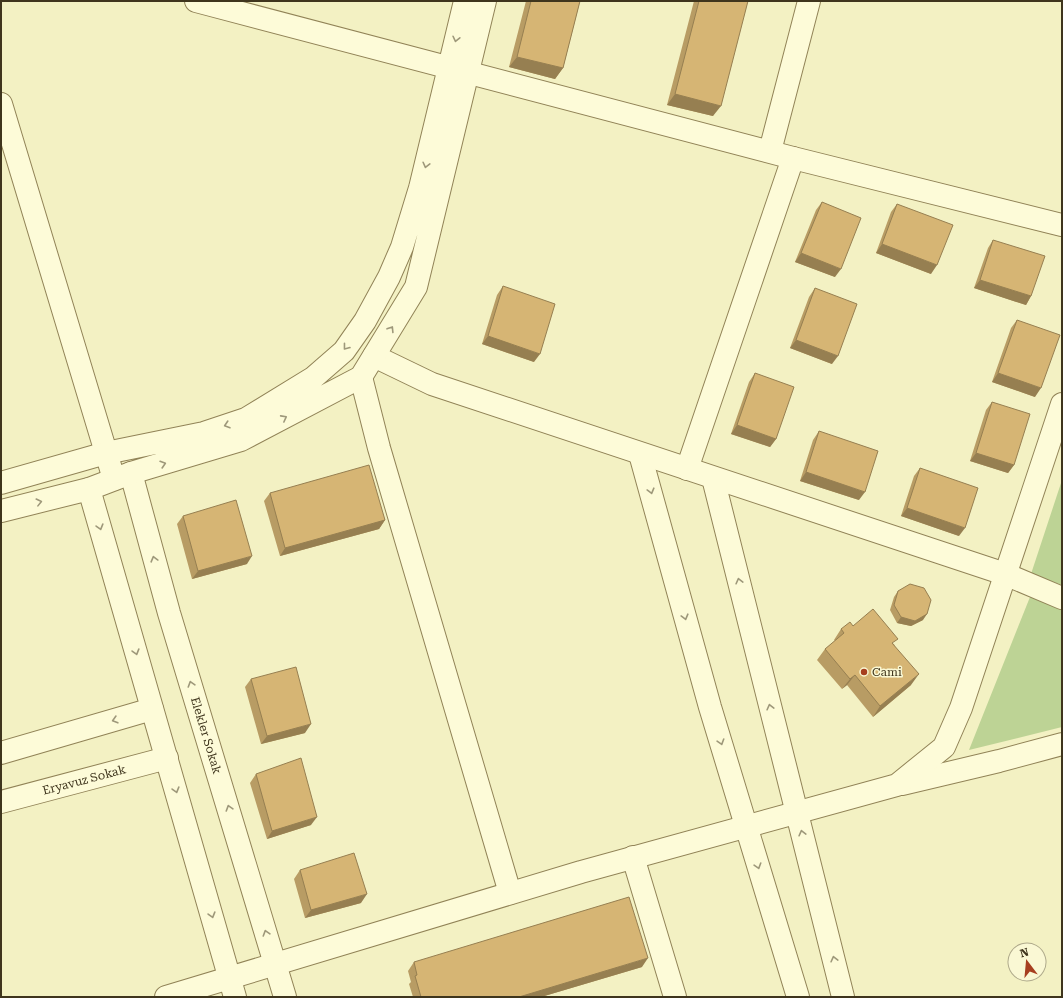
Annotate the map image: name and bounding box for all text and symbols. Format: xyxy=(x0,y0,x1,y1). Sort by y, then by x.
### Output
one-way arrow xyxy=(453,36,461,42)
one-way arrow xyxy=(422,162,431,169)
one-way arrow xyxy=(386,326,394,333)
one-way arrow xyxy=(344,343,351,350)
one-way arrow xyxy=(280,415,287,422)
one-way arrow xyxy=(224,420,231,429)
one-way arrow xyxy=(159,460,166,469)
one-way arrow xyxy=(646,488,655,495)
one-way arrow xyxy=(35,498,42,507)
one-way arrow xyxy=(95,523,104,530)
one-way arrow xyxy=(151,556,159,562)
one-way arrow xyxy=(735,578,744,585)
one-way arrow xyxy=(681,613,689,620)
one-way arrow xyxy=(131,648,140,655)
place label: Cami xyxy=(872,665,902,679)
marker: Cami xyxy=(859,667,869,677)
one-way arrow xyxy=(187,681,196,688)
street label: Elekler Sokak xyxy=(188,695,224,776)
one-way arrow xyxy=(767,704,775,710)
one-way arrow xyxy=(112,715,119,724)
one-way arrow xyxy=(716,738,725,745)
street label: Eryavuz Sokak xyxy=(41,762,128,798)
one-way arrow xyxy=(171,786,180,793)
one-way arrow xyxy=(225,805,234,812)
one-way arrow xyxy=(798,830,807,837)
one-way arrow xyxy=(753,863,762,870)
one-way arrow xyxy=(207,911,216,918)
one-way arrow xyxy=(262,929,271,936)
north arrow xyxy=(1007,942,1047,982)
text: N xyxy=(1019,945,1031,960)
one-way arrow xyxy=(830,956,838,962)

